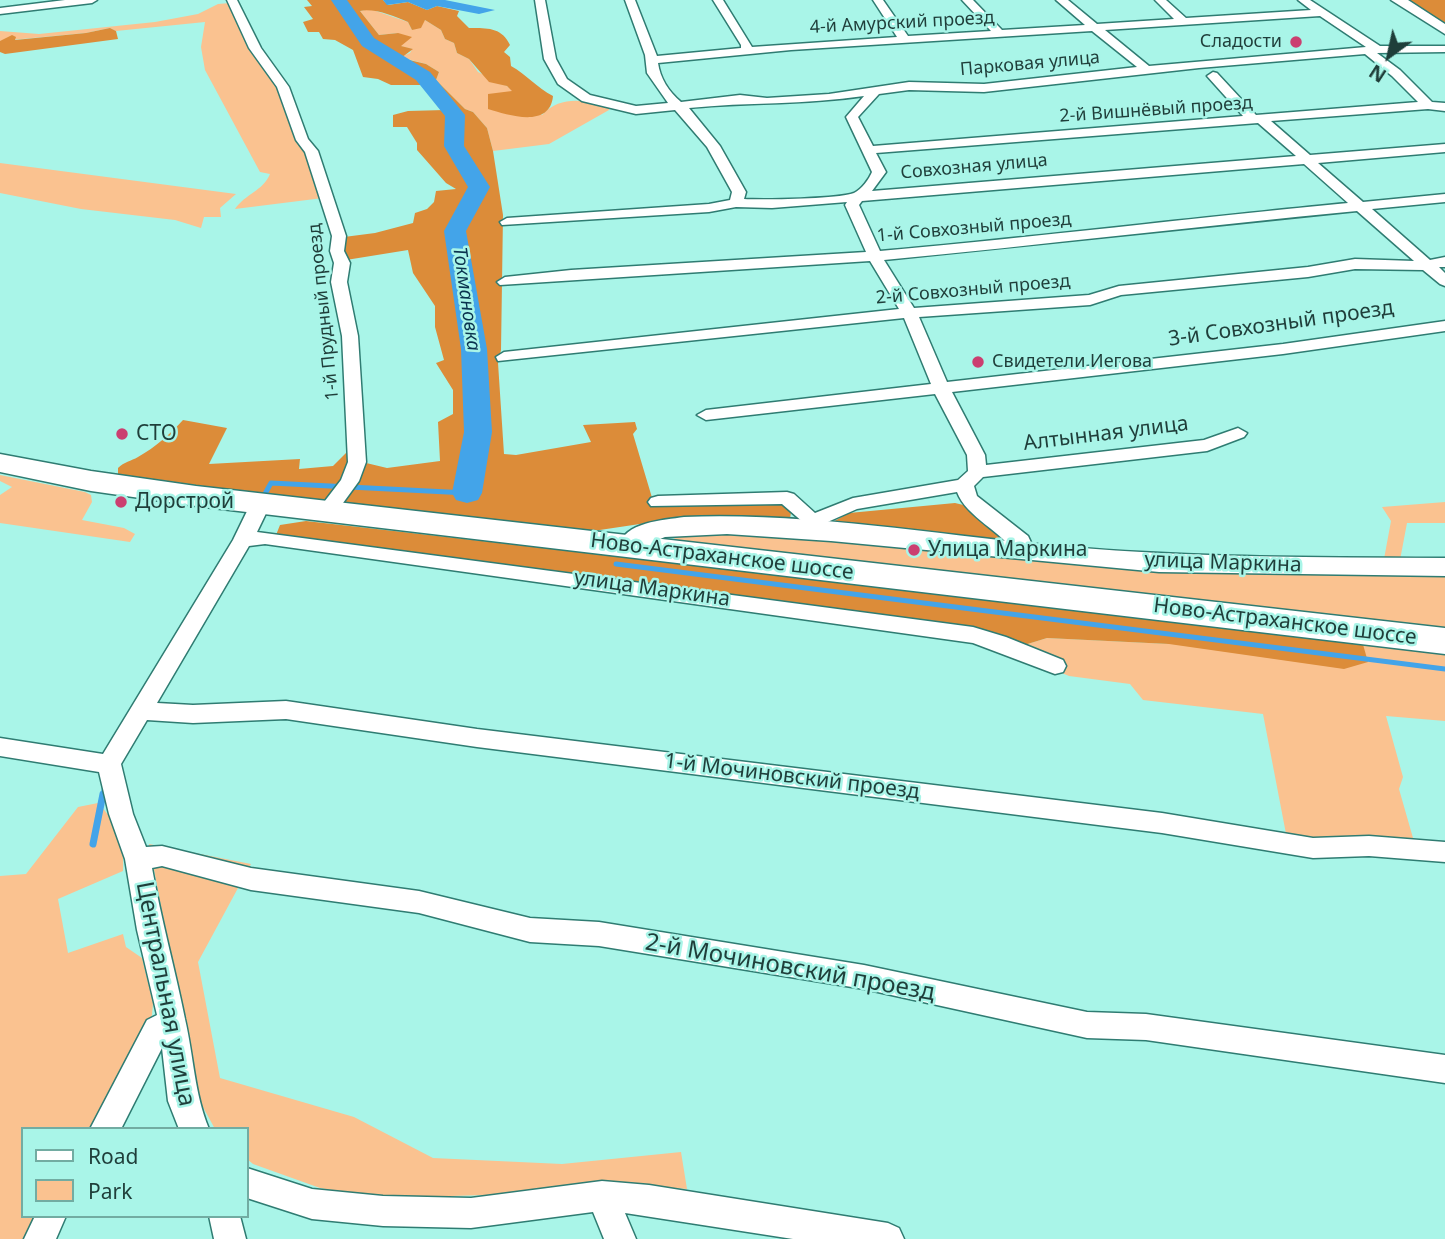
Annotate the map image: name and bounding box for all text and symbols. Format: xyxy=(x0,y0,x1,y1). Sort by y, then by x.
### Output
street label: 4-й Амурский проезд xyxy=(809,7,995,39)
north arrow xyxy=(1354,21,1424,91)
place label: Сладости xyxy=(1200,31,1282,53)
marker: Сладости xyxy=(1288,34,1304,50)
street label: Парковая улица xyxy=(959,47,1101,81)
text: N xyxy=(1364,59,1391,89)
street label: 2-й Вишнёвый проезд xyxy=(1059,92,1253,128)
street label: Совхозная улица xyxy=(900,150,1048,184)
street label: 1-й Совхозный проезд xyxy=(876,209,1072,247)
street label: 1-й Прудный проезд xyxy=(304,223,344,401)
water label: Токмановка xyxy=(447,245,485,353)
street label: 2-й Совхозный проезд xyxy=(875,271,1071,309)
street label: 3-й Совхозный проезд xyxy=(1167,296,1395,352)
place label: Свидетели Иегова xyxy=(992,351,1152,373)
marker: Свидетели Иегова xyxy=(970,354,986,370)
street label: Алтынная улица xyxy=(1022,411,1190,457)
place label: СТО xyxy=(136,421,177,447)
marker: СТО xyxy=(114,426,130,442)
place label: Дорстрой xyxy=(135,489,234,515)
marker: Дорстрой xyxy=(113,494,129,510)
street label: Ново-Астраханское шоссе xyxy=(589,528,855,586)
place label: Улица Маркина xyxy=(928,537,1087,563)
marker: Улица Маркина xyxy=(906,542,922,558)
street label: улица Маркина xyxy=(1144,548,1302,578)
street label: улица Маркина xyxy=(572,566,732,612)
street label: Ново-Астраханское шоссе xyxy=(1152,593,1418,651)
street label: 1-й Мочиновский проезд xyxy=(663,749,921,805)
street label: Центральная улица xyxy=(129,879,201,1109)
street label: 2-й Мочиновский проезд xyxy=(643,928,937,1008)
legend xyxy=(21,1127,248,1218)
text: Road xyxy=(88,1142,138,1170)
text: Park xyxy=(88,1177,132,1205)

